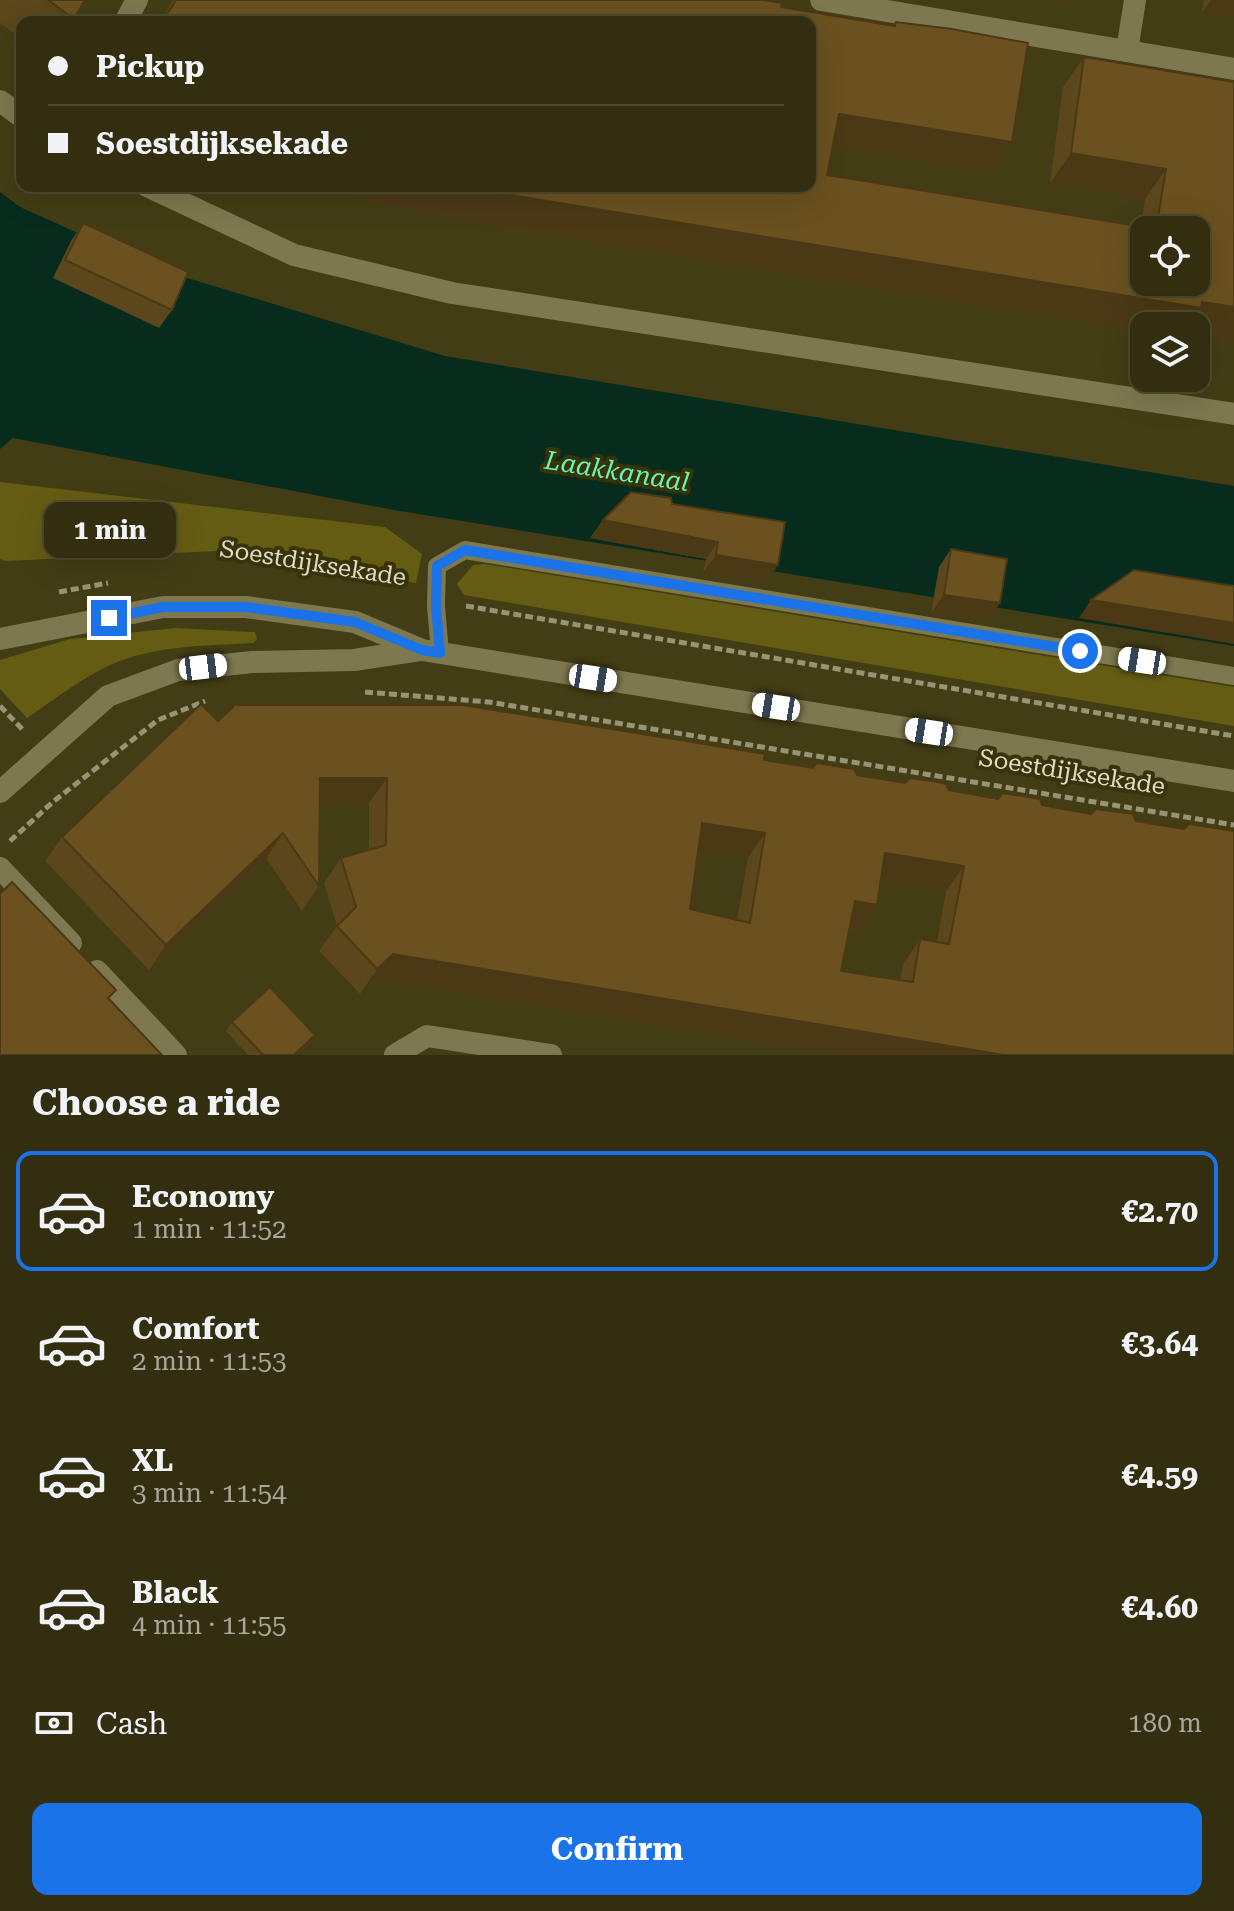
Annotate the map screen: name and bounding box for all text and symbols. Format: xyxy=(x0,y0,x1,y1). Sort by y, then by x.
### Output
text: Pickup xyxy=(96,49,204,84)
text: Soestdijksekade xyxy=(96,126,348,161)
map controls xyxy=(1130,216,1210,392)
button: locate xyxy=(1130,216,1210,296)
button: layers xyxy=(1130,312,1210,392)
water label: Laakkanaal xyxy=(542,445,691,497)
callout: 1 min xyxy=(43,502,175,558)
text: 1 min xyxy=(74,515,146,545)
street label: Soestdijksekade xyxy=(218,534,408,592)
route end xyxy=(91,600,127,636)
route start xyxy=(1062,633,1098,669)
car xyxy=(1116,645,1168,677)
car xyxy=(178,652,228,682)
car xyxy=(567,662,619,694)
car xyxy=(750,691,802,723)
car xyxy=(903,716,955,748)
street label: Soestdijksekade xyxy=(977,743,1167,801)
text: Choose a ride xyxy=(32,1082,280,1124)
icon: car xyxy=(36,1175,108,1247)
text: Economy xyxy=(132,1179,274,1214)
text: €2.70 xyxy=(1121,1194,1198,1229)
text: 1 min · 11:52 xyxy=(132,1214,287,1244)
icon: car xyxy=(36,1307,108,1379)
text: Comfort xyxy=(132,1311,259,1346)
text: €3.64 xyxy=(1121,1326,1198,1361)
text: 2 min · 11:53 xyxy=(132,1346,287,1376)
icon: car xyxy=(36,1439,108,1511)
text: XL xyxy=(132,1443,173,1478)
text: €4.59 xyxy=(1121,1458,1198,1493)
text: 3 min · 11:54 xyxy=(132,1478,287,1508)
icon: car xyxy=(36,1571,108,1643)
text: Black xyxy=(132,1575,219,1610)
text: €4.60 xyxy=(1121,1590,1198,1625)
text: 4 min · 11:55 xyxy=(132,1610,287,1640)
icon: cash xyxy=(32,1701,76,1745)
text: Cash xyxy=(96,1706,167,1741)
text: 180 m xyxy=(1128,1708,1202,1738)
button: Confirm xyxy=(32,1803,1202,1895)

